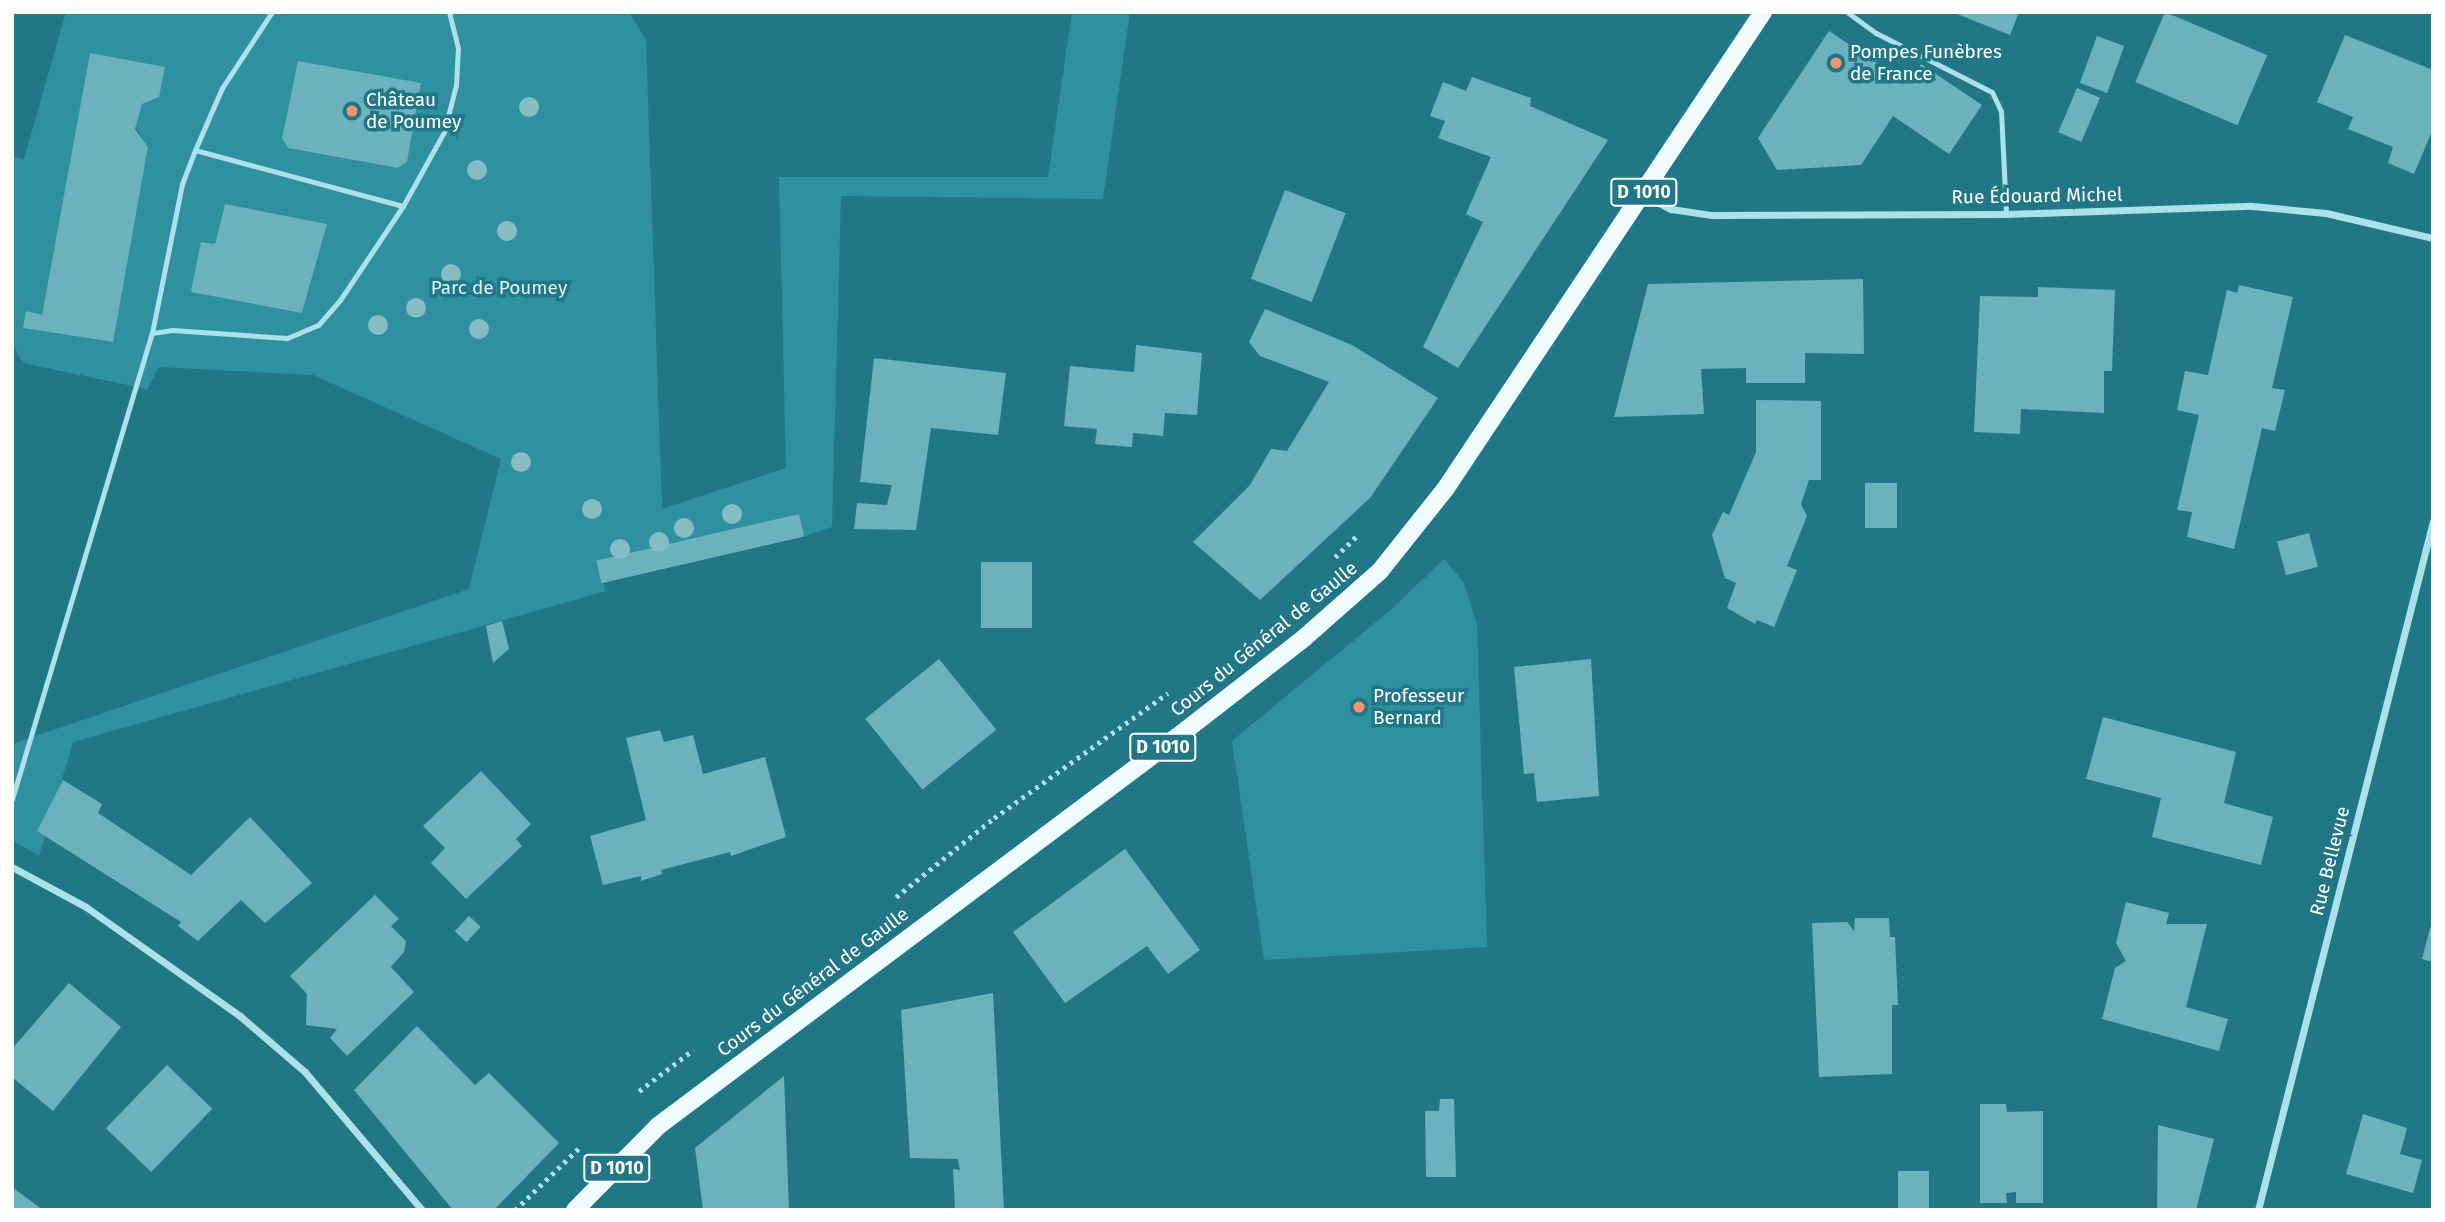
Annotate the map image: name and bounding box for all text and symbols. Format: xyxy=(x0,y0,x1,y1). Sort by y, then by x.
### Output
place label: Pompes Funèbres de France xyxy=(1850,41,2002,85)
marker: Pompes Funèbres de France xyxy=(1828,55,1844,71)
place label: Château de Poumey xyxy=(366,89,461,133)
marker: Château de Poumey xyxy=(344,103,360,119)
road number: D 1010 xyxy=(1609,177,1679,206)
street label: Rue Édouard Michel xyxy=(1951,183,2123,209)
park label: Parc de Poumey xyxy=(431,277,567,299)
street label: Cours du Général de Gaulle xyxy=(1166,557,1362,721)
place label: Professeur Bernard xyxy=(1373,685,1464,729)
marker: Professeur Bernard xyxy=(1351,699,1367,715)
road number: D 1010 xyxy=(1128,732,1198,762)
street label: Rue Bellevue xyxy=(2305,804,2355,918)
street label: Cours du Général de Gaulle xyxy=(713,903,913,1061)
road number: D 1010 xyxy=(582,1154,652,1182)

